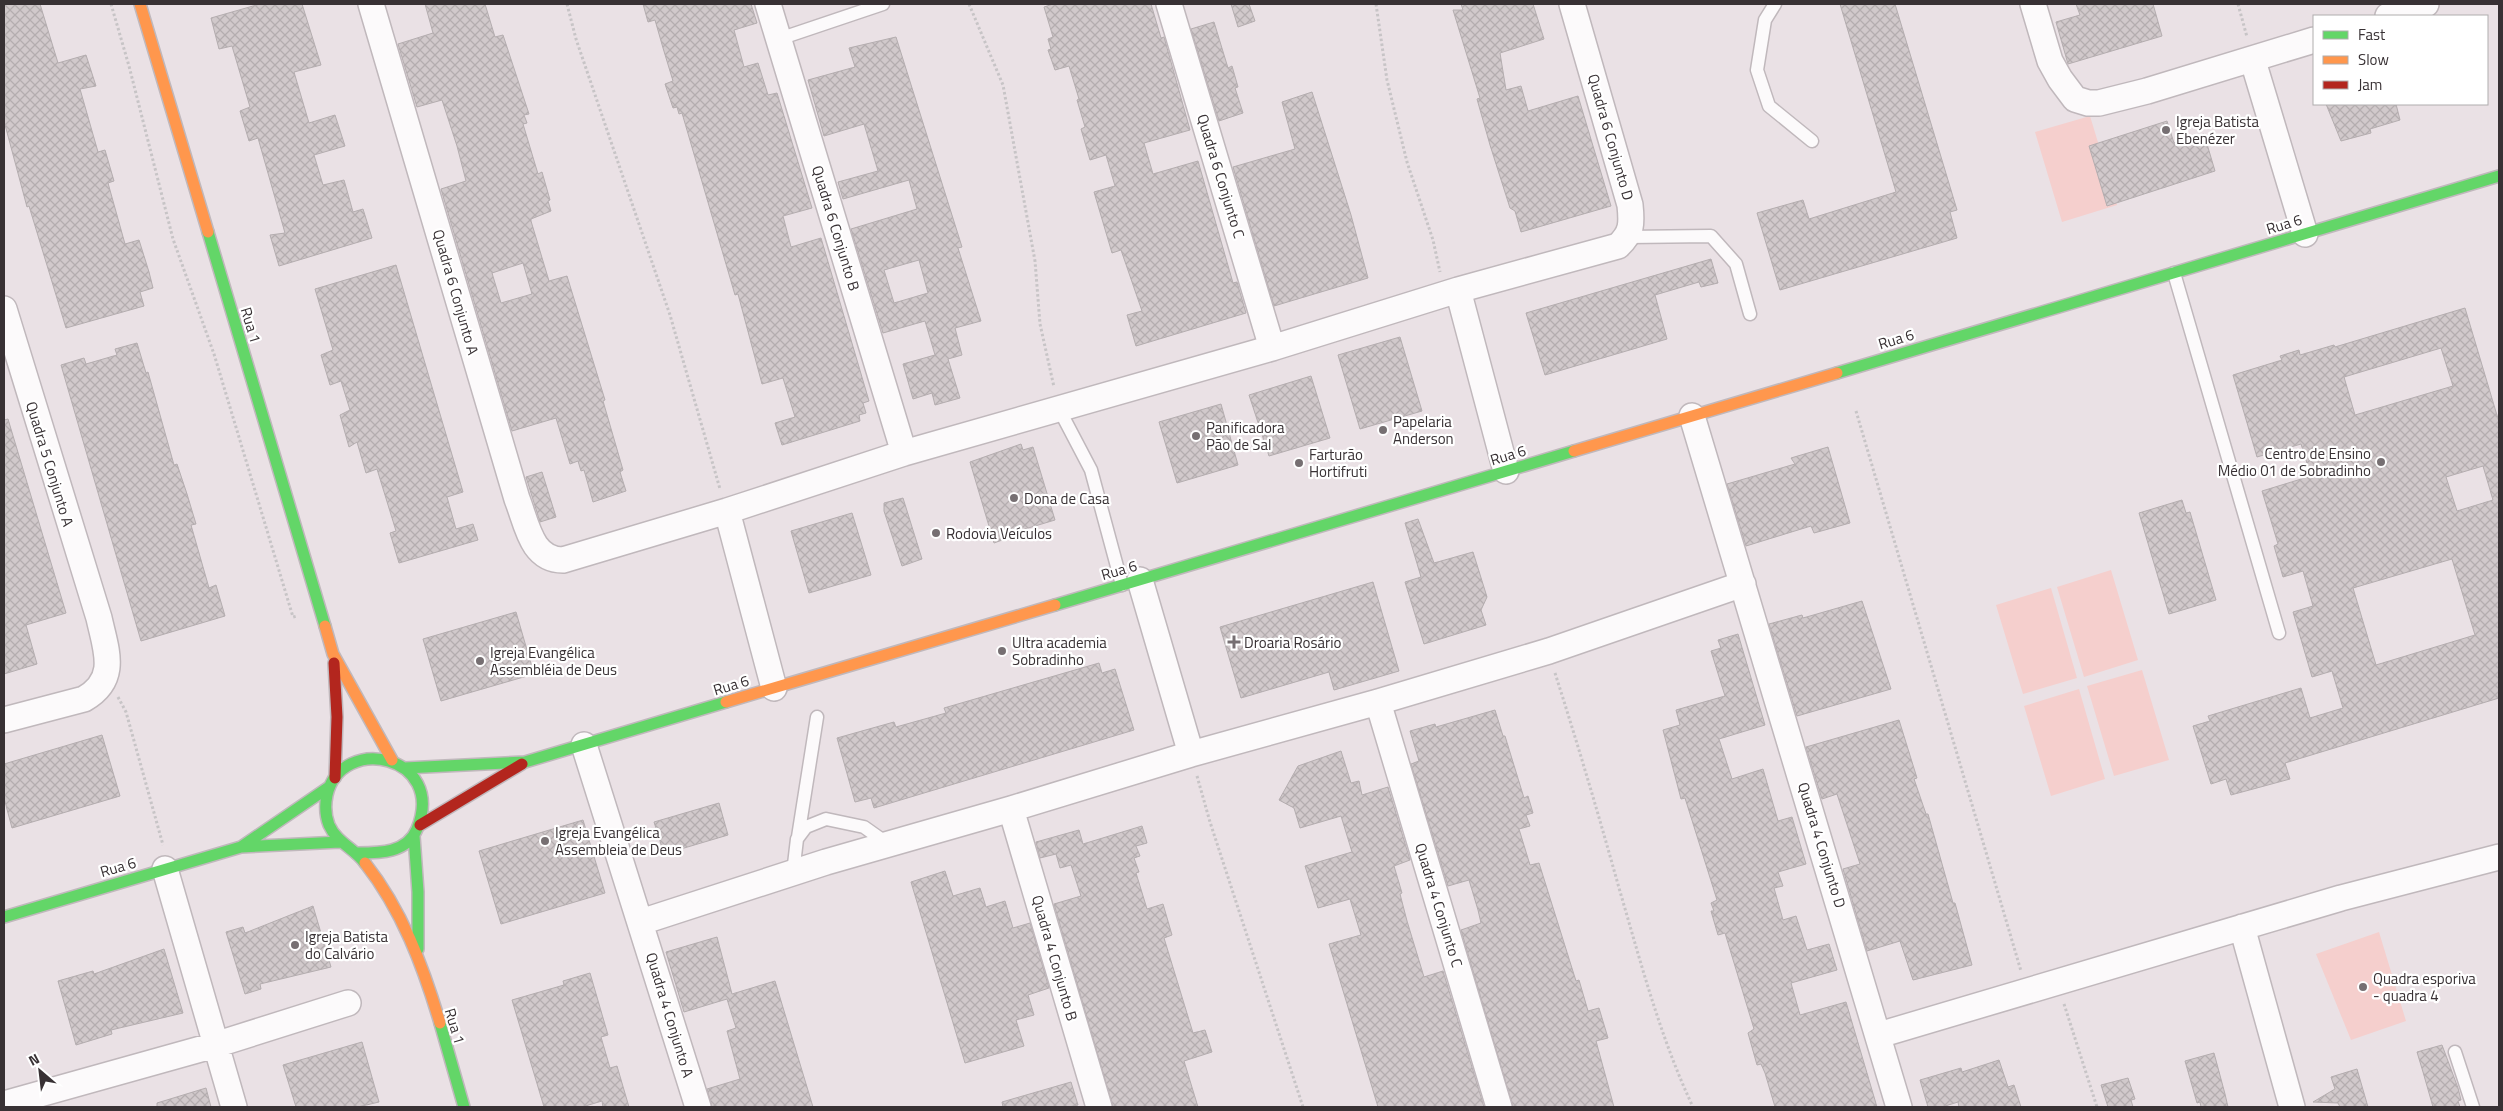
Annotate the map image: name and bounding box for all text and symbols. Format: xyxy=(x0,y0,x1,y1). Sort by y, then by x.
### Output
legend xyxy=(2313,15,2488,105)
text: Fast xyxy=(2358,23,2386,46)
text: Slow xyxy=(2358,48,2389,71)
street label: Quadra 6 Conjunto D xyxy=(1582,71,1640,203)
text: Jam xyxy=(2358,73,2382,96)
place label: Igreja Batista Ebenézer xyxy=(2176,110,2260,150)
street label: Quadra 6 Conjunto C xyxy=(1191,111,1251,241)
marker: Igreja Batista Ebenézer xyxy=(2160,124,2172,136)
street label: Quadra 6 Conjunto B xyxy=(806,162,866,294)
street label: Rua 6 xyxy=(2263,208,2305,240)
street label: Quadra 6 Conjunto A xyxy=(427,226,485,358)
street label: Rua 1 xyxy=(235,304,267,346)
street label: Rua 6 xyxy=(1875,323,1917,355)
street label: Quadra 5 Conjunto A xyxy=(20,399,80,529)
place label: Papelaria Anderson xyxy=(1393,410,1454,450)
place label: Panificadora Pão de Sal xyxy=(1206,416,1285,456)
marker: Papelaria Anderson xyxy=(1377,424,1389,436)
marker: Panificadora Pão de Sal xyxy=(1190,430,1202,442)
street label: Rua 6 xyxy=(1487,439,1529,471)
place label: Centro de Ensino Médio 01 de Sobradinho xyxy=(2218,442,2371,482)
place label: Farturão Hortifruti xyxy=(1309,443,1367,483)
marker: Centro de Ensino Médio 01 de Sobradinho xyxy=(2375,456,2387,468)
marker: Farturão Hortifruti xyxy=(1293,457,1305,469)
place label: Dona de Casa xyxy=(1024,487,1110,510)
marker: Dona de Casa xyxy=(1008,492,1020,504)
place label: Rodovia Veículos xyxy=(946,522,1052,545)
marker: Rodovia Veículos xyxy=(930,527,942,539)
street label: Rua 6 xyxy=(1098,554,1140,586)
place label: Ultra academia Sobradinho xyxy=(1012,631,1107,671)
place label: Droaria Rosário xyxy=(1244,631,1341,654)
marker: Droaria Rosário xyxy=(1228,636,1240,648)
place label: Igreja Evangélica Assembléia de Deus xyxy=(490,641,617,681)
marker: Ultra academia Sobradinho xyxy=(996,645,1008,657)
marker: Igreja Evangélica Assembléia de Deus xyxy=(474,655,486,667)
street label: Rua 6 xyxy=(710,669,752,701)
street label: Quadra 4 Conjunto D xyxy=(1792,779,1852,911)
place label: Igreja Evangélica Assembleia de Deus xyxy=(555,821,682,861)
marker: Igreja Evangélica Assembleia de Deus xyxy=(539,835,551,847)
street label: Quadra 4 Conjunto C xyxy=(1409,840,1469,970)
street label: Rua 6 xyxy=(97,851,139,883)
street label: Quadra 4 Conjunto B xyxy=(1026,892,1084,1024)
place label: Igreja Batista do Calvário xyxy=(305,925,389,965)
marker: Igreja Batista do Calvário xyxy=(289,939,301,951)
street label: Quadra 4 Conjunto A xyxy=(640,950,700,1080)
place label: Quadra esporiva - quadra 4 xyxy=(2373,967,2476,1007)
marker: Quadra esporiva - quadra 4 xyxy=(2357,981,2369,993)
street label: Rua 1 xyxy=(439,1005,471,1047)
north arrow xyxy=(15,1046,65,1096)
text: N xyxy=(24,1048,43,1071)

